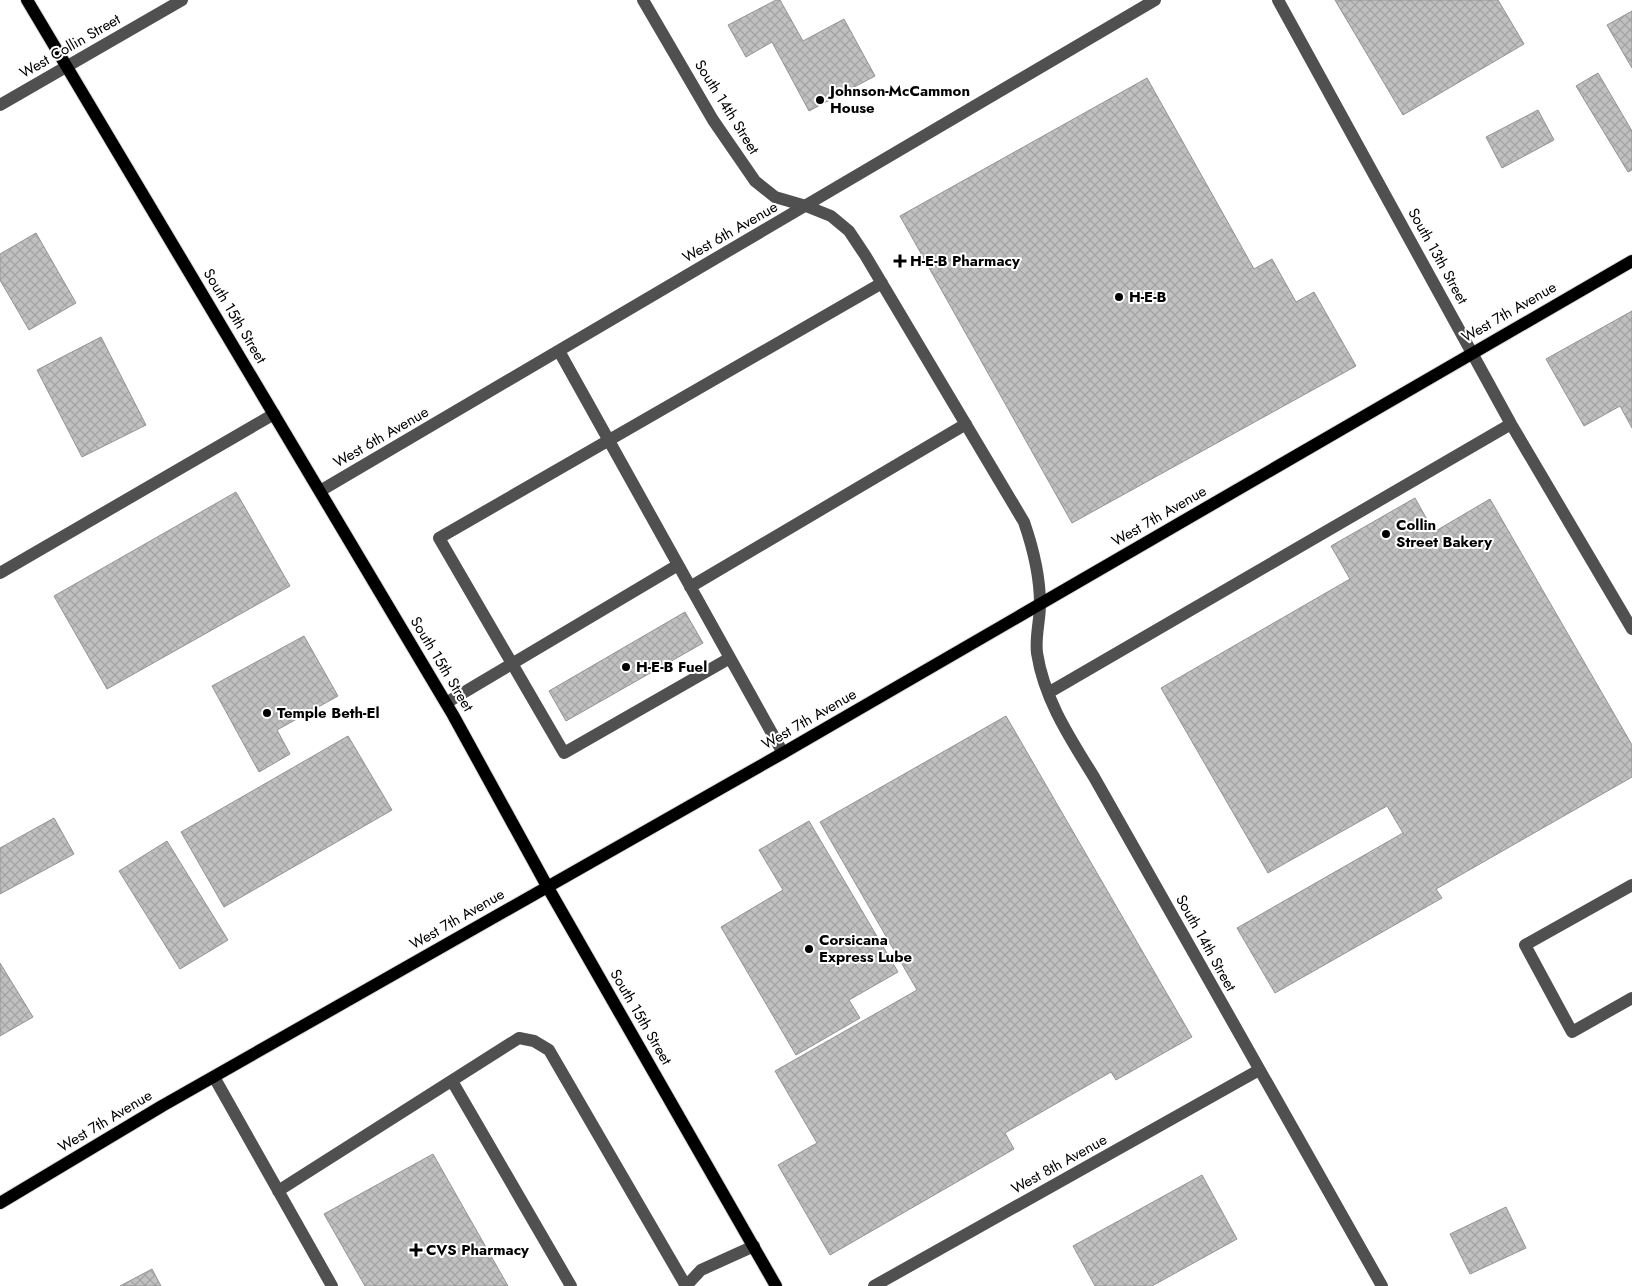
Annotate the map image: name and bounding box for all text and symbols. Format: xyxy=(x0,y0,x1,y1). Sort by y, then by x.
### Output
street label: West Collin Street xyxy=(16,8,125,84)
street label: South 14th Street xyxy=(689,56,765,159)
place label: Johnson-McCammon House xyxy=(827,80,970,119)
marker: Johnson-McCammon House xyxy=(814,94,826,106)
street label: West 6th Avenue xyxy=(678,196,782,268)
street label: South 13th Street xyxy=(1402,204,1474,308)
place label: H-E-B Pharmacy xyxy=(910,250,1020,272)
marker: H-E-B Pharmacy xyxy=(894,255,906,267)
street label: South 15th Street xyxy=(198,264,272,368)
street label: West 7th Avenue xyxy=(1458,276,1561,348)
place label: H-E-B xyxy=(1129,286,1166,308)
marker: H-E-B xyxy=(1113,291,1125,303)
street label: West 6th Avenue xyxy=(329,401,433,473)
street label: West 7th Avenue xyxy=(1108,480,1211,552)
place label: Collin Street Bakery xyxy=(1396,514,1492,553)
marker: Collin Street Bakery xyxy=(1380,528,1392,540)
street label: South 15th Street xyxy=(405,612,479,716)
place label: H-E-B Fuel xyxy=(636,656,707,678)
marker: H-E-B Fuel xyxy=(620,661,632,673)
street label: West 7th Avenue xyxy=(758,683,861,755)
place label: Temple Beth-El xyxy=(277,702,380,724)
marker: Temple Beth-El xyxy=(261,707,273,719)
street label: West 7th Avenue xyxy=(406,883,509,955)
street label: South 14th Street xyxy=(1170,891,1242,996)
place label: Corsicana Express Lube xyxy=(819,929,912,968)
marker: Corsicana Express Lube xyxy=(803,943,815,955)
street label: South 15th Street xyxy=(605,965,678,1069)
street label: West 7th Avenue xyxy=(54,1084,156,1158)
street label: West 8th Avenue xyxy=(1007,1128,1111,1199)
place label: CVS Pharmacy xyxy=(426,1239,529,1261)
marker: CVS Pharmacy xyxy=(410,1244,422,1256)

